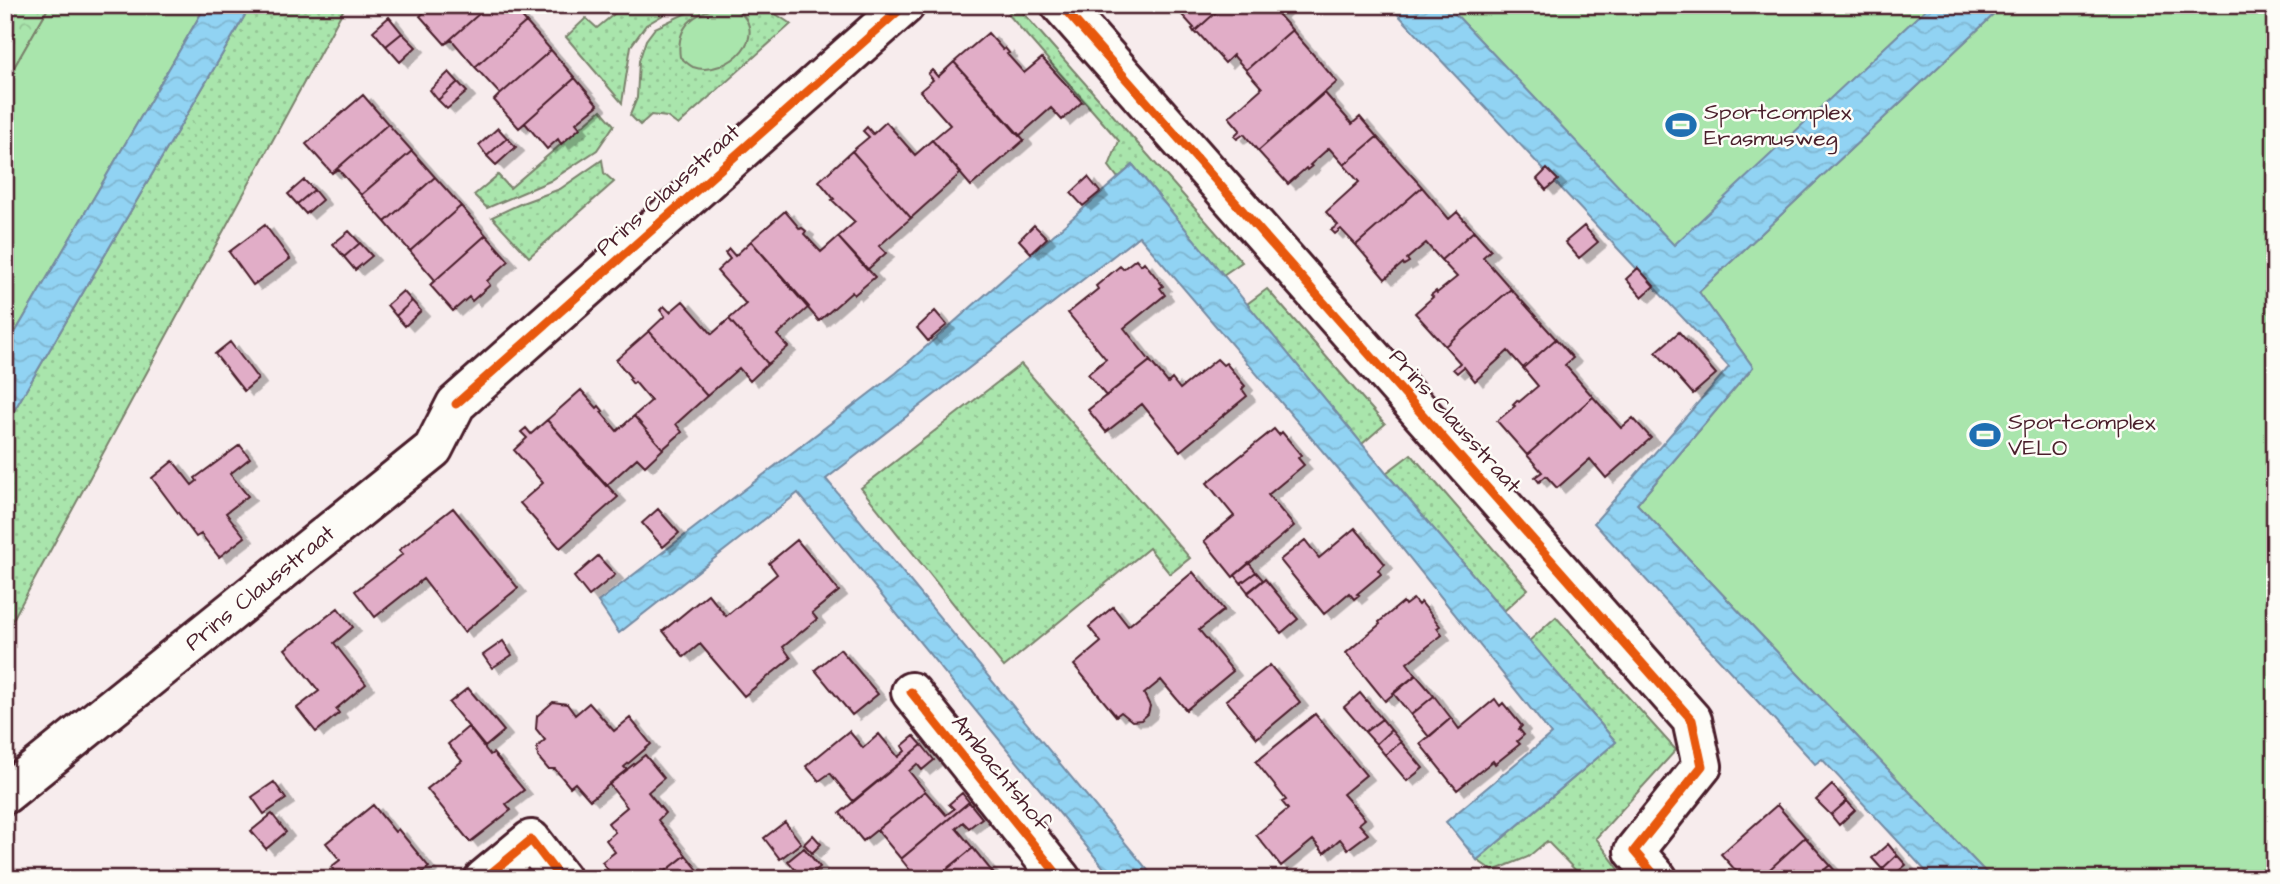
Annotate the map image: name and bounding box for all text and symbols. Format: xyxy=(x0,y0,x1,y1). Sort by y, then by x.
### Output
place label: Sportcomplex Erasmusweg xyxy=(1704,96,1852,155)
sports icon: Sportcomplex Erasmusweg xyxy=(1664,108,1698,142)
street label: Prins Clausstraat xyxy=(589,116,748,264)
street label: Prins Clausstraat xyxy=(1381,342,1529,501)
place label: Sportcomplex VELO xyxy=(2008,406,2156,464)
sports icon: Sportcomplex VELO xyxy=(1968,418,2002,452)
street label: Prins Clausstraat xyxy=(178,517,342,658)
street label: Ambachtshof xyxy=(944,708,1058,839)

